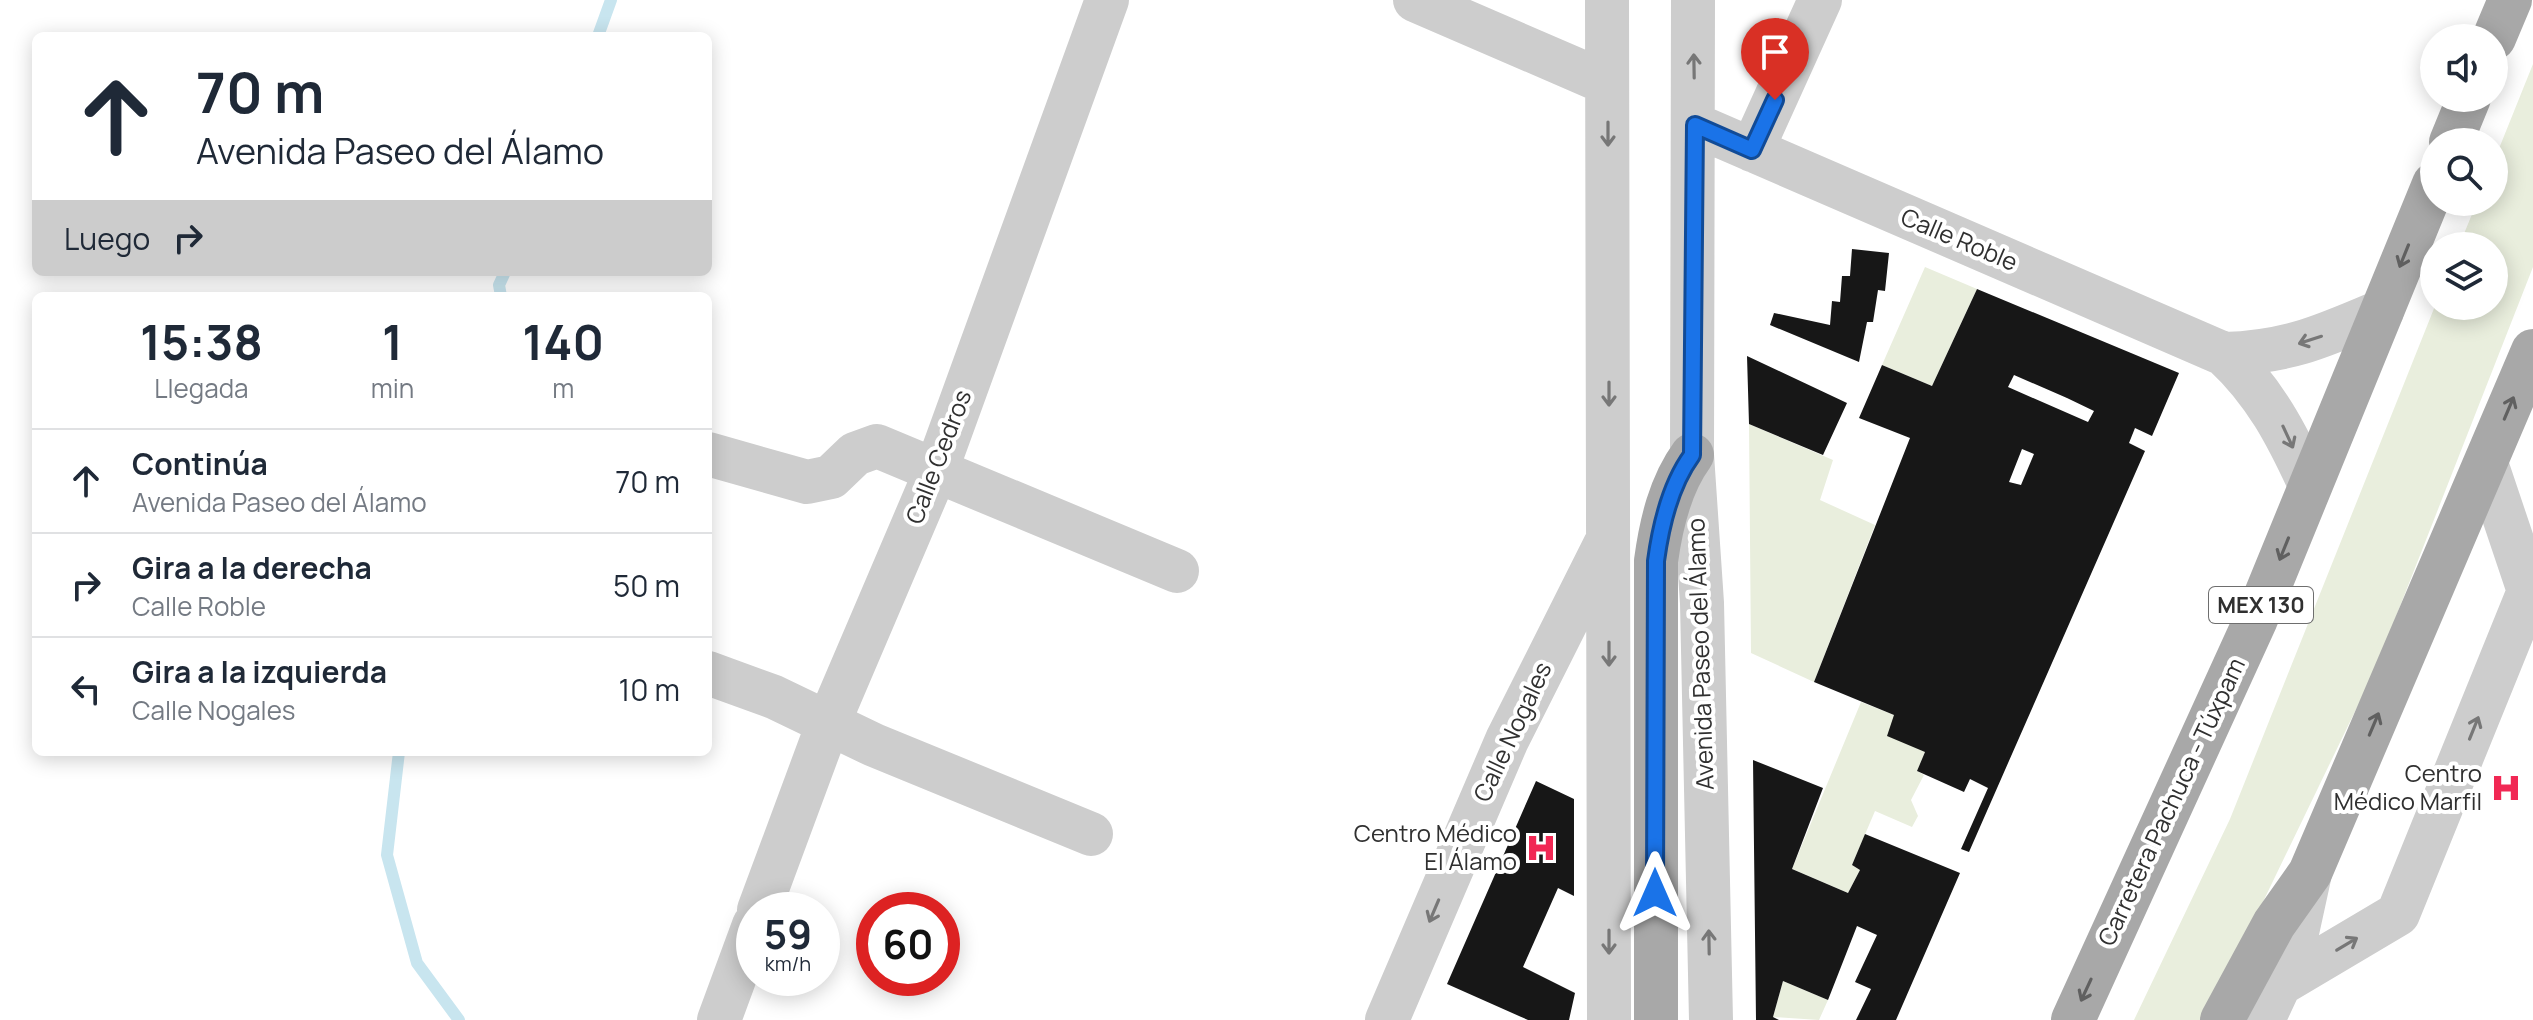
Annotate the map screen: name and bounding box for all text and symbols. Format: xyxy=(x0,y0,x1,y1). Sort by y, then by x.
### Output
pin xyxy=(1741,18,1809,100)
map controls xyxy=(2420,24,2508,320)
button: sound xyxy=(2420,24,2508,112)
icon: arrive xyxy=(1753,30,1797,74)
text: 70 m xyxy=(196,53,324,130)
one-way arrow xyxy=(1686,53,1702,80)
icon: ahead xyxy=(64,64,168,168)
one-way arrow xyxy=(1600,120,1616,147)
text: Avenida Paseo del Álamo xyxy=(196,126,604,175)
button: search xyxy=(2420,128,2508,216)
street label: Calle Roble xyxy=(1896,199,2023,278)
icon: right xyxy=(166,216,210,260)
text: Luego xyxy=(64,218,150,259)
button: layers xyxy=(2420,232,2508,320)
one-way arrow xyxy=(2396,243,2411,268)
text: 15:38 xyxy=(140,309,263,374)
text: 1 xyxy=(382,309,403,374)
text: 140 xyxy=(522,309,604,374)
one-way arrow xyxy=(2297,334,2322,349)
text: Llegada xyxy=(154,370,248,406)
text: min xyxy=(371,370,414,406)
text: m xyxy=(552,370,574,406)
one-way arrow xyxy=(1601,380,1617,407)
street label: Calle Cedros xyxy=(897,385,978,528)
one-way arrow xyxy=(2503,396,2517,421)
one-way arrow xyxy=(2281,425,2296,449)
text: Continúa xyxy=(132,443,268,484)
icon: ahead xyxy=(64,459,108,503)
text: 70 m xyxy=(615,461,680,502)
text: Avenida Paseo del Álamo xyxy=(132,484,427,520)
street label: Avenida Paseo del Álamo xyxy=(1678,518,1721,791)
one-way arrow xyxy=(2276,536,2290,560)
text: Gira a la derecha xyxy=(132,547,372,588)
icon: right xyxy=(64,563,108,607)
text: 50 m xyxy=(613,565,680,606)
road number: MEX 130 xyxy=(2209,587,2313,623)
text: Calle Roble xyxy=(132,588,266,624)
one-way arrow xyxy=(1601,640,1617,667)
text: Gira a la izquierda xyxy=(132,651,387,692)
street label: Carretera Pachuca - Túxpam xyxy=(2089,652,2252,951)
street label: Calle Nogales xyxy=(1465,656,1558,807)
icon: left xyxy=(64,667,108,711)
text: 10 m xyxy=(619,669,680,710)
text: Calle Nogales xyxy=(132,692,296,728)
one-way arrow xyxy=(2367,713,2382,737)
one-way arrow xyxy=(2467,716,2482,741)
place label: Centro Médico Marfil xyxy=(2334,756,2482,817)
hospital icon: Centro Médico Marfil xyxy=(2489,771,2523,805)
place label: Centro Médico El Álamo xyxy=(1354,816,1517,877)
hospital icon: Centro Médico El Álamo xyxy=(1524,831,1558,865)
position arrow xyxy=(1613,851,1697,935)
speed limit sign: 60 xyxy=(856,892,960,996)
one-way arrow xyxy=(1425,898,1440,923)
text: 59 xyxy=(764,906,812,961)
one-way arrow xyxy=(1601,928,1617,955)
one-way arrow xyxy=(1701,929,1717,956)
one-way arrow xyxy=(2335,936,2358,952)
text: km/h xyxy=(765,950,811,977)
one-way arrow xyxy=(2078,978,2093,1002)

